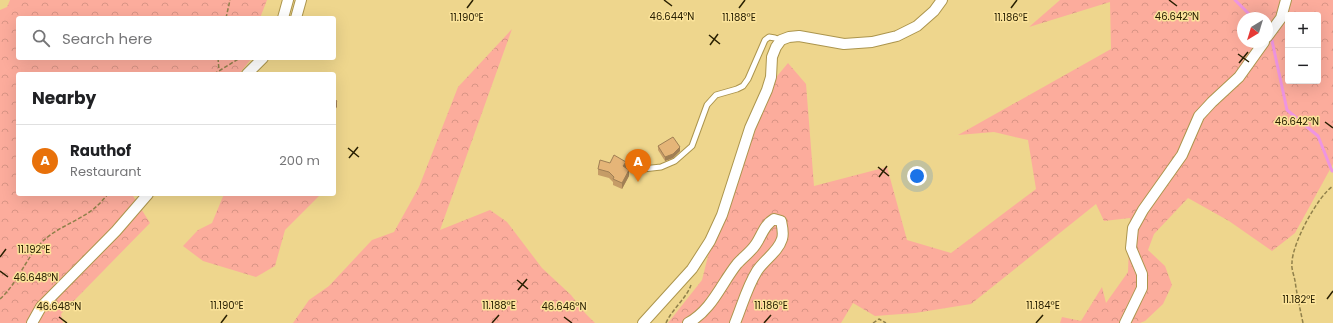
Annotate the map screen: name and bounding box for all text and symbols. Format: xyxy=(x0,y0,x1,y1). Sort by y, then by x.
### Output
text: 46.644°N xyxy=(650,9,694,24)
text: 46.642°N xyxy=(1155,9,1199,24)
text: 11.190°E xyxy=(450,10,484,25)
text: 11.188°E xyxy=(722,10,756,25)
text: 11.186°E xyxy=(994,10,1028,25)
north arrow xyxy=(1237,12,1273,48)
map controls xyxy=(1285,12,1321,84)
button: + xyxy=(1285,12,1321,48)
search box xyxy=(16,16,336,60)
icon: search xyxy=(30,27,52,49)
text: Search here xyxy=(62,28,152,49)
button: − xyxy=(1285,48,1321,84)
text: Nearby xyxy=(32,86,96,110)
text: 46.642°N xyxy=(1275,114,1319,129)
text: Rauthof xyxy=(70,140,131,161)
pin: A xyxy=(625,149,651,182)
text: A xyxy=(40,151,50,170)
text: 200 m xyxy=(279,151,320,170)
text: Restaurant xyxy=(70,162,141,181)
your location xyxy=(907,166,927,186)
text: 11.192°E xyxy=(18,242,50,257)
text: 46.648°N xyxy=(14,270,58,285)
text: 11.182°E xyxy=(1283,292,1316,307)
text: 11.190°E xyxy=(210,298,244,313)
text: 11.188°E xyxy=(482,298,516,313)
text: 11.186°E xyxy=(754,298,788,313)
text: 11.184°E xyxy=(1026,298,1060,313)
text: 46.648°N xyxy=(37,299,81,314)
text: 46.646°N xyxy=(542,299,586,314)

